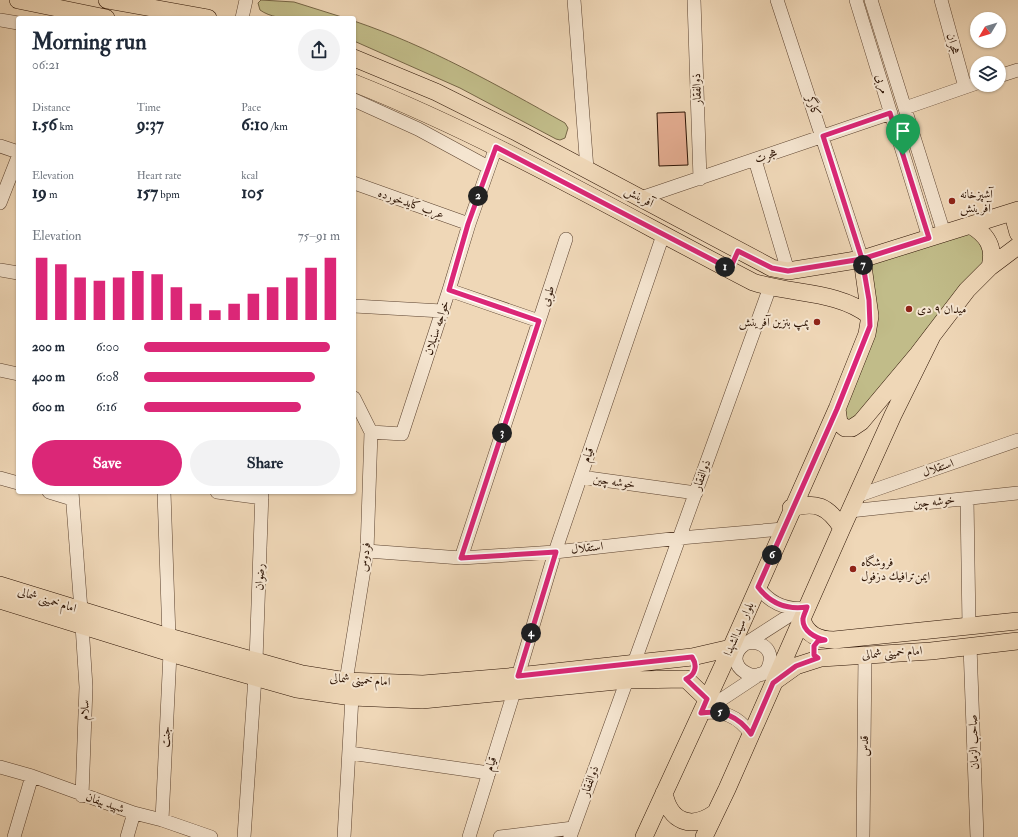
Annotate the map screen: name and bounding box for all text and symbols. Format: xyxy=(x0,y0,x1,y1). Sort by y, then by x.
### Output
north arrow xyxy=(970,12,1006,48)
map controls xyxy=(970,12,1006,92)
text: Morning run xyxy=(32,28,147,56)
button: share xyxy=(298,29,340,71)
street label: هجران xyxy=(943,32,963,56)
button: layers xyxy=(970,56,1006,92)
text: 06:21 xyxy=(32,57,60,73)
street label: مربی xyxy=(871,72,892,96)
street label: ذوالفقار xyxy=(689,73,705,106)
street label: کارگر xyxy=(802,92,824,118)
text: Distance xyxy=(32,101,70,114)
text: Time xyxy=(137,101,161,114)
text: Pace xyxy=(241,101,261,114)
text: 1.56 xyxy=(32,114,57,135)
text: 9:37 xyxy=(137,114,164,135)
text: 6:10 xyxy=(241,114,269,135)
pin xyxy=(886,114,920,155)
text: km xyxy=(57,120,73,133)
text: /km xyxy=(269,120,288,133)
icon: arrive xyxy=(892,120,914,142)
street label: هجرت xyxy=(753,145,780,167)
text: Elevation xyxy=(32,169,74,182)
text: Heart rate xyxy=(137,169,181,182)
text: kcal xyxy=(241,169,258,182)
text: 19 xyxy=(32,182,47,203)
text: 157 xyxy=(137,182,158,203)
text: 105 xyxy=(241,182,263,203)
street label: آفرینش xyxy=(621,182,658,212)
street label: عرب کایدخورده xyxy=(376,186,446,223)
pin: 2 xyxy=(468,186,488,206)
place label: آشپزخانه آفرینش xyxy=(960,186,994,217)
text: m xyxy=(47,188,58,201)
text: bpm xyxy=(158,188,180,201)
text: 2 xyxy=(475,189,481,202)
marker: آشپزخانه آفرینش xyxy=(947,196,957,206)
text: Elevation xyxy=(32,228,82,244)
text: 75–91 m xyxy=(298,228,340,244)
pin: 7 xyxy=(853,255,873,275)
pin: 1 xyxy=(715,257,735,277)
text: 7 xyxy=(860,258,866,271)
text: 1 xyxy=(723,260,727,273)
street label: طوبی xyxy=(538,284,559,308)
street label: خواجه سنبلان xyxy=(421,299,453,357)
place label: میدان ۹ دی xyxy=(917,302,966,317)
marker: میدان ۹ دی xyxy=(904,304,914,314)
place label: پمپ بنزین آفرینش xyxy=(739,314,810,331)
marker: پمپ بنزین آفرینش xyxy=(812,317,822,327)
text: 200 m xyxy=(32,339,65,355)
text: 6:00 xyxy=(96,339,119,355)
text: 400 m xyxy=(32,369,65,385)
text: 6:08 xyxy=(96,369,119,385)
text: 600 m xyxy=(32,399,65,415)
text: 6:16 xyxy=(96,399,117,415)
pin: 3 xyxy=(492,423,512,443)
text: 3 xyxy=(500,426,504,439)
button: Save xyxy=(32,440,182,486)
button: Share xyxy=(190,440,340,486)
street label: قیام xyxy=(579,446,600,465)
street label: استقلال xyxy=(920,456,956,480)
street label: ذوالفقار xyxy=(689,458,714,493)
street label: خوشه چین xyxy=(592,472,636,493)
street label: خوشه چین xyxy=(912,492,956,513)
street label: استقلال xyxy=(570,539,604,557)
street label: فردوس xyxy=(356,541,374,573)
pin: 6 xyxy=(762,545,782,565)
text: 6 xyxy=(769,548,775,561)
place label: فروشگاه ايمن‌ترافيك دزفول xyxy=(861,554,931,585)
street label: رضوان xyxy=(252,563,268,591)
marker: فروشگاه ايمن‌ترافيك دزفول xyxy=(848,564,858,574)
street label: امام خمینی شمالی xyxy=(15,584,79,619)
street label: بلوار سیدالشهدا xyxy=(720,600,758,658)
pin: 4 xyxy=(521,623,541,643)
text: 4 xyxy=(528,626,534,639)
street label: امام خمینی شمالی xyxy=(861,643,923,666)
street label: امام خمینی شمالی xyxy=(329,670,391,693)
street label: سلام xyxy=(77,699,96,721)
pin: 5 xyxy=(710,702,730,722)
text: 5 xyxy=(718,705,722,718)
street label: صاحب الزمان xyxy=(966,714,982,770)
street label: جنت xyxy=(158,726,174,748)
street label: قدس xyxy=(857,735,872,757)
street label: قیام xyxy=(482,755,503,774)
street label: ذوالفقار xyxy=(577,764,602,799)
street label: شهید بیفان xyxy=(84,789,126,817)

